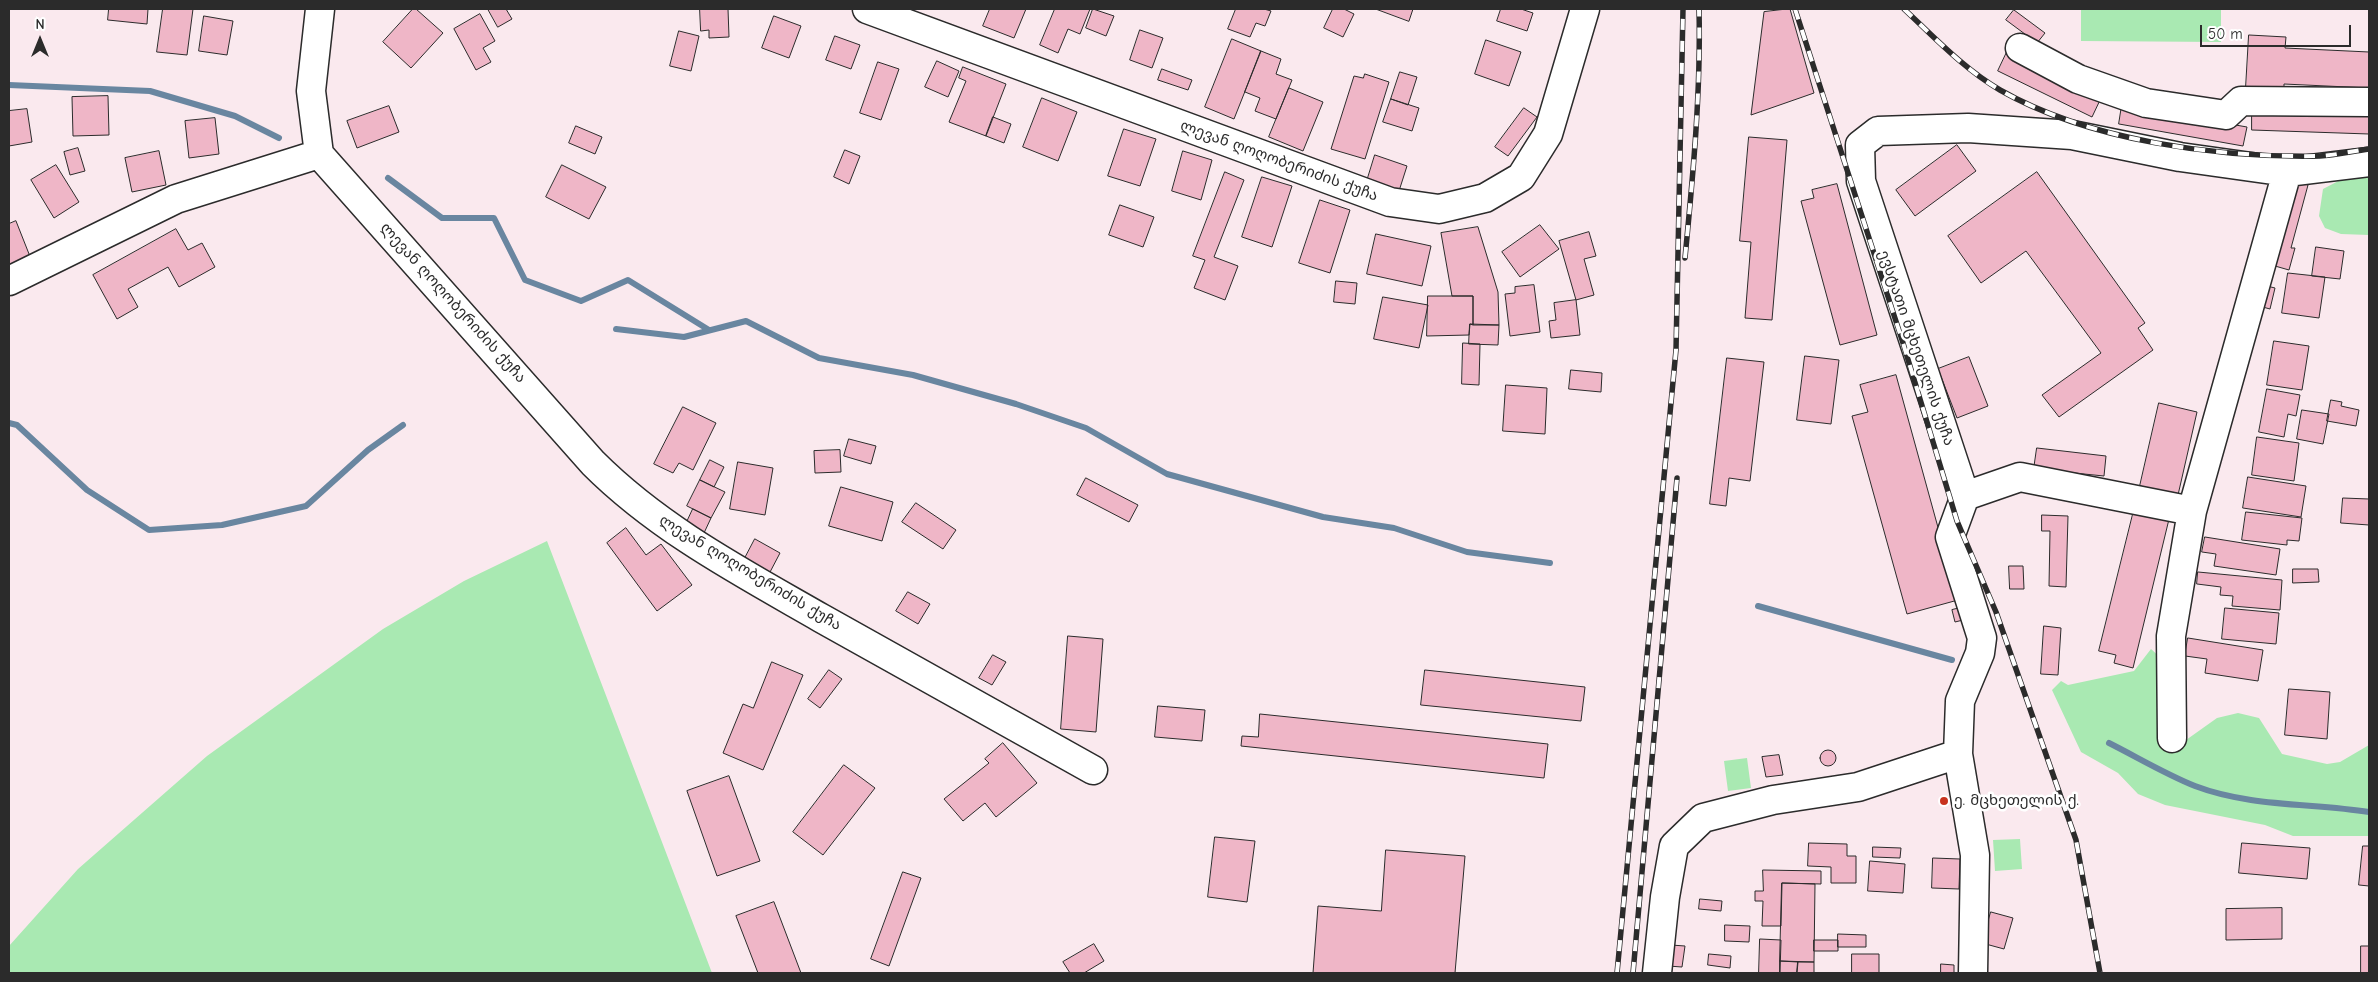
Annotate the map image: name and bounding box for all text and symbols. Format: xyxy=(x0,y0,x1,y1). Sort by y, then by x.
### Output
north arrow xyxy=(15,15,65,65)
scale bar xyxy=(2203,15,2354,47)
text: N xyxy=(35,16,45,33)
text: 50 m xyxy=(2208,25,2243,43)
street label: ლევან ღოღობერიძის ქუჩა xyxy=(1178,117,1380,205)
street label: ლევან ღოღობერიძის ქუჩა xyxy=(376,219,530,387)
street label: ევსტათი მცხეთელის ქუჩა xyxy=(1874,248,1958,448)
street label: ლევან ღოღობერიძის ქუჩა xyxy=(656,511,844,635)
place label: ე. მცხეთელის ქ. xyxy=(1954,792,2079,810)
marker: ე. მცხეთელის ქ. xyxy=(1938,795,1950,807)

